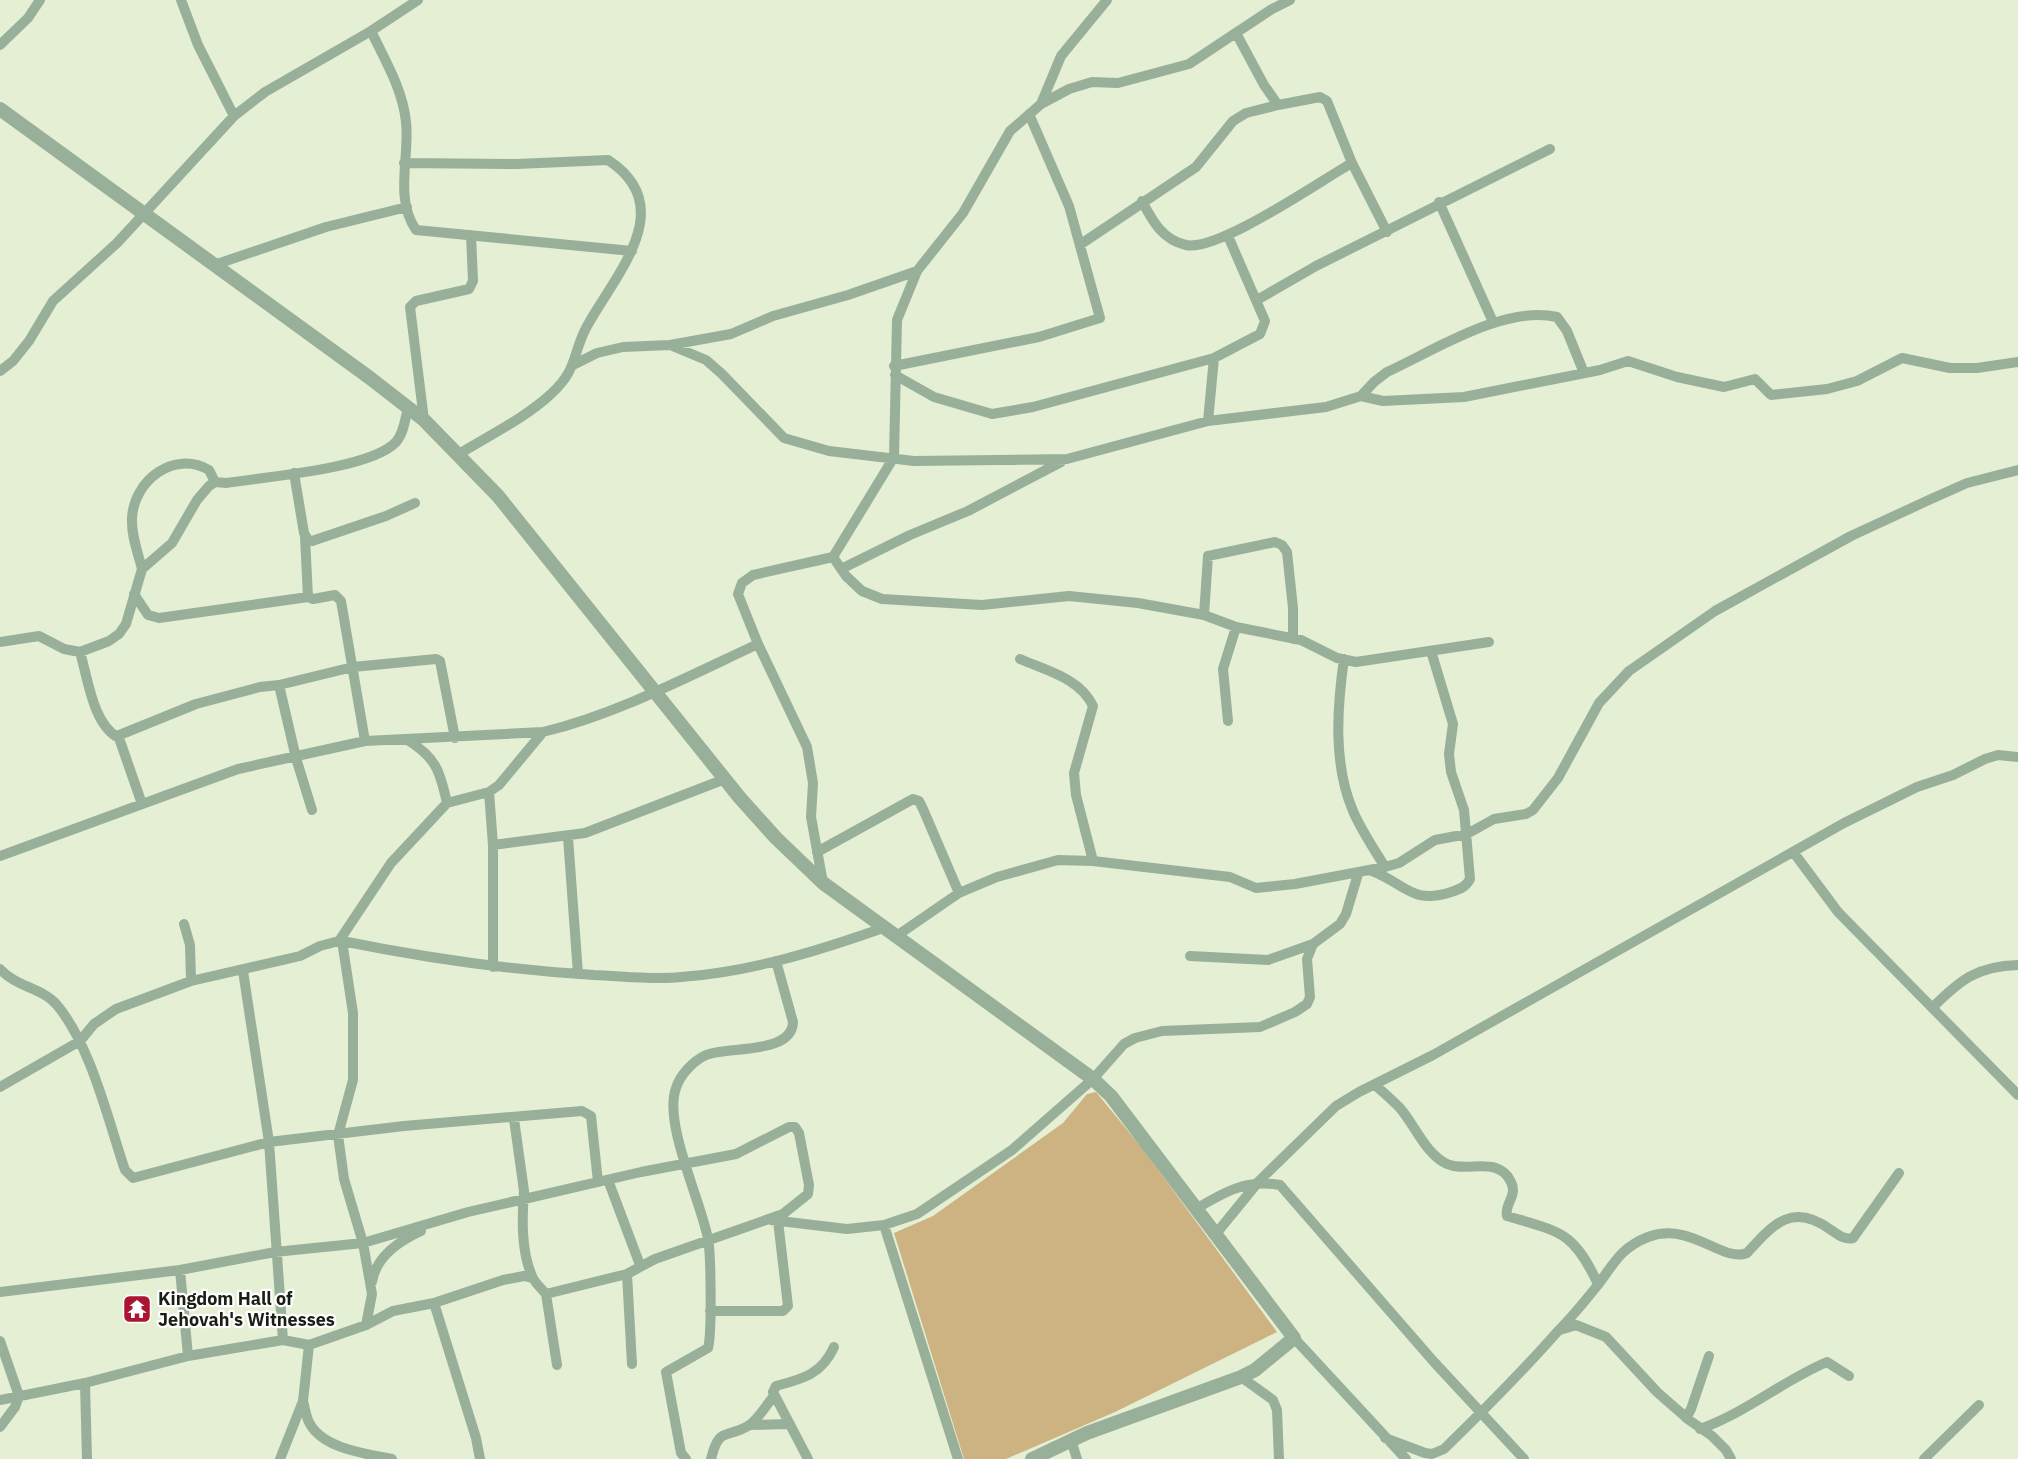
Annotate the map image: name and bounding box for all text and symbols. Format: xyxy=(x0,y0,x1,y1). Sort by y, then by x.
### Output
place label: Kingdom Hall of Jehovah's Witnesses xyxy=(158,1287,335,1331)
temple icon: Kingdom Hall of Jehovah's Witnesses xyxy=(121,1293,153,1325)

